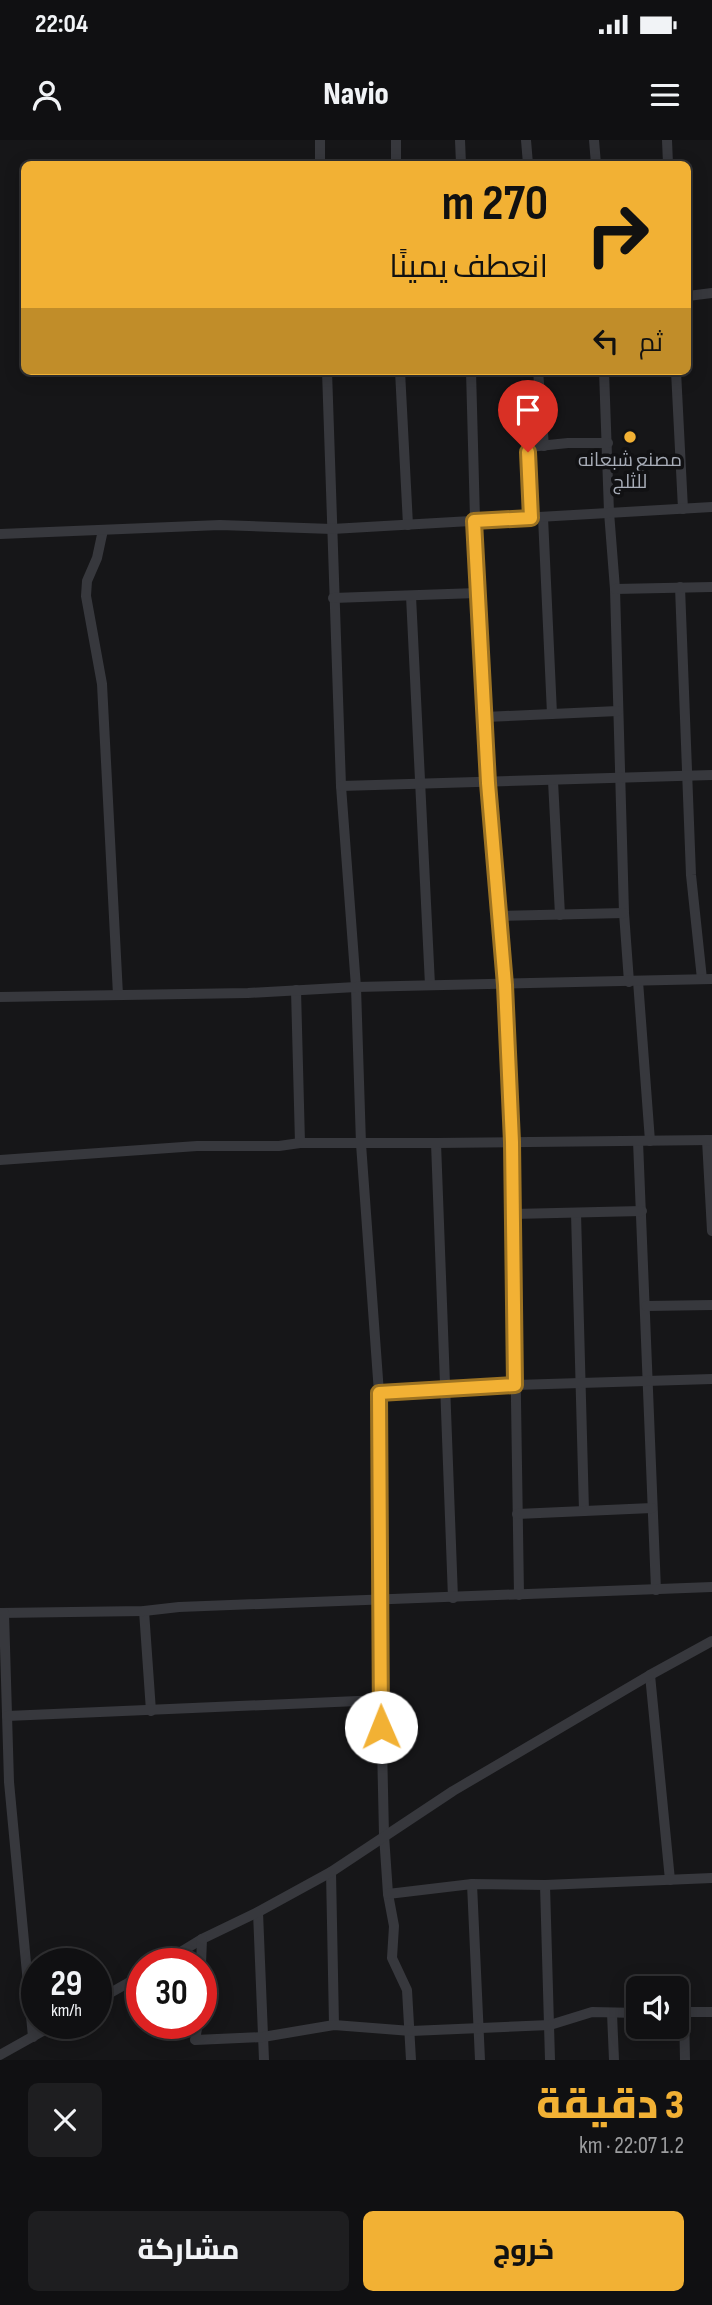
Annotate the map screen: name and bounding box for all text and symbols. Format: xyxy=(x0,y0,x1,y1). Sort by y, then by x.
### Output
text: 22:04 xyxy=(35,9,88,40)
text: Navio xyxy=(323,75,389,114)
icon: person xyxy=(28,76,66,114)
icon: menu xyxy=(646,76,684,114)
text: 270 m xyxy=(442,175,548,234)
icon: right xyxy=(572,189,663,280)
text: انعطف يمينًا xyxy=(389,248,548,287)
icon: left xyxy=(587,322,625,360)
text: ثم xyxy=(639,328,663,359)
pin xyxy=(498,380,558,452)
icon: arrive xyxy=(509,391,547,429)
marker: مصنع شبعانه للثلج xyxy=(622,429,638,445)
place label: مصنع شبعانه للثلج xyxy=(578,449,682,495)
position arrow xyxy=(344,1690,418,1764)
speed limit sign: 30 xyxy=(126,1948,217,2039)
text: 29 xyxy=(51,1963,82,2006)
map controls xyxy=(626,1976,689,2039)
button: sound xyxy=(626,1976,689,2039)
text: km/h xyxy=(51,2000,82,2021)
text: 3 دقيقة xyxy=(536,2080,684,2131)
button: close xyxy=(28,2083,102,2157)
text: 1.2 km · 22:07 xyxy=(579,2132,684,2160)
button: مشاركة xyxy=(28,2211,349,2291)
button: خروج xyxy=(363,2211,684,2291)

